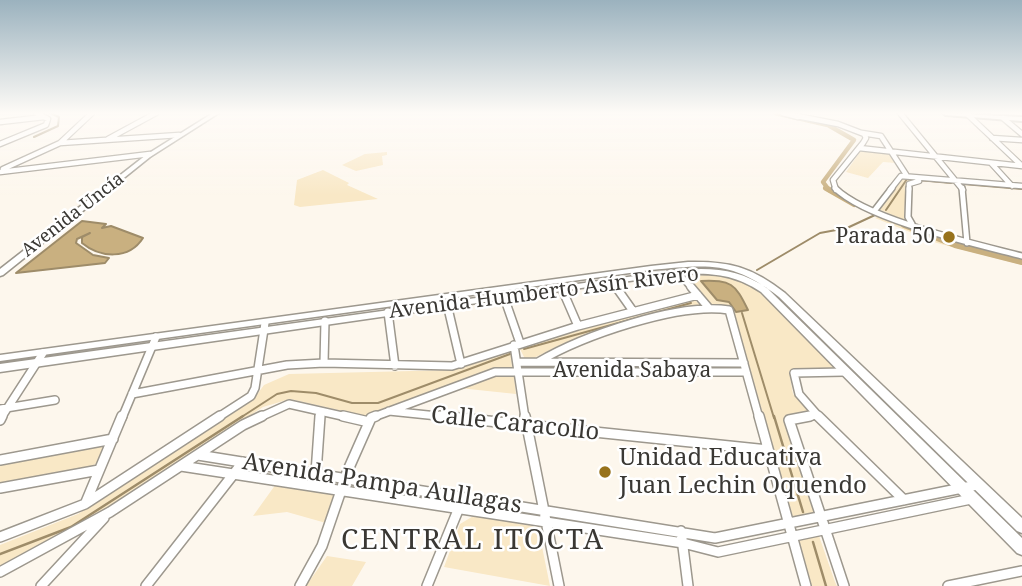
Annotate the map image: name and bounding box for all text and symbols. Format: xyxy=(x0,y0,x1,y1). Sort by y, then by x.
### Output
street label: Avenida Uncía xyxy=(17,168,129,262)
place label: Parada 50 xyxy=(836,224,935,250)
marker: Parada 50 xyxy=(941,229,957,245)
street label: Avenida Humberto Asín Rivero xyxy=(388,261,700,325)
street label: Avenida Sabaya xyxy=(553,358,711,384)
street label: Calle Caracollo xyxy=(429,401,601,447)
place label: Unidad Educativa Juan Lechin Oquendo xyxy=(619,444,867,500)
street label: Avenida Pampa Aullagas xyxy=(240,448,524,520)
marker: Unidad Educativa Juan Lechin Oquendo xyxy=(597,464,613,480)
district label: CENTRAL ITOCTA xyxy=(343,524,603,558)

